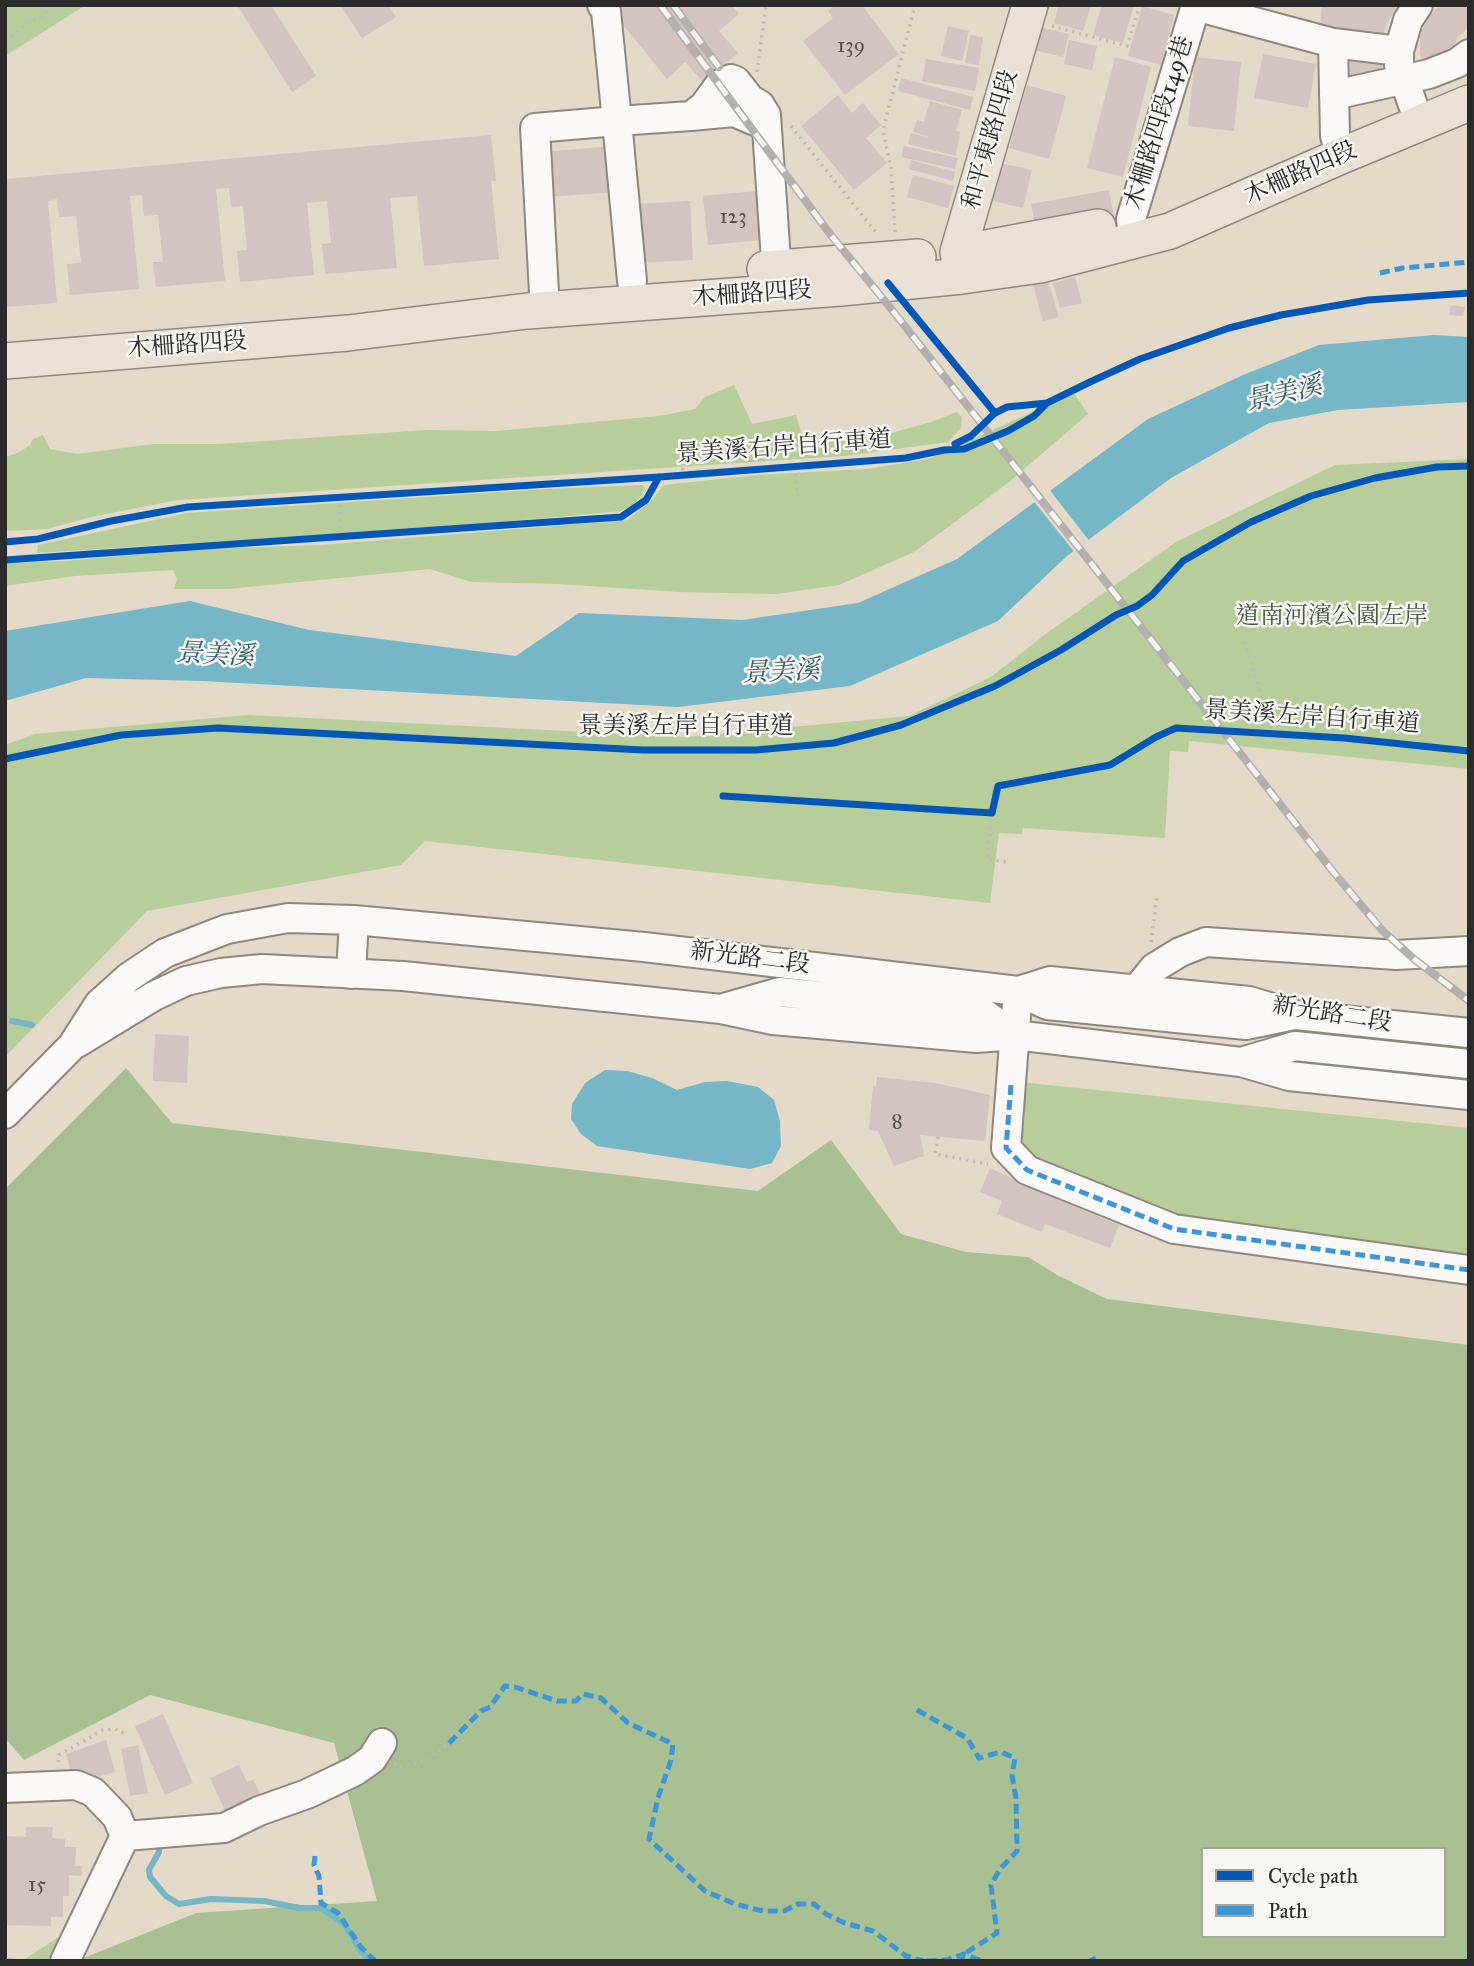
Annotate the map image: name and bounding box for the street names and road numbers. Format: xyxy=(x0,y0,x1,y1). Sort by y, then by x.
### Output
street label: 木柵路四段149巷 xyxy=(1120,33,1200,213)
street label: 和平東路四段 xyxy=(957,67,1025,213)
street label: 木柵路四段 xyxy=(1240,136,1362,212)
street label: 木柵路四段 xyxy=(691,276,813,314)
street label: 木柵路四段 xyxy=(126,327,248,365)
street label: 景美溪右岸自行車道 xyxy=(675,426,893,470)
street label: 景美溪左岸自行車道 xyxy=(1203,696,1421,740)
street label: 景美溪左岸自行車道 xyxy=(578,713,794,741)
street label: 新光路二段 xyxy=(689,937,811,981)
street label: 新光路二段 xyxy=(1270,991,1394,1039)

